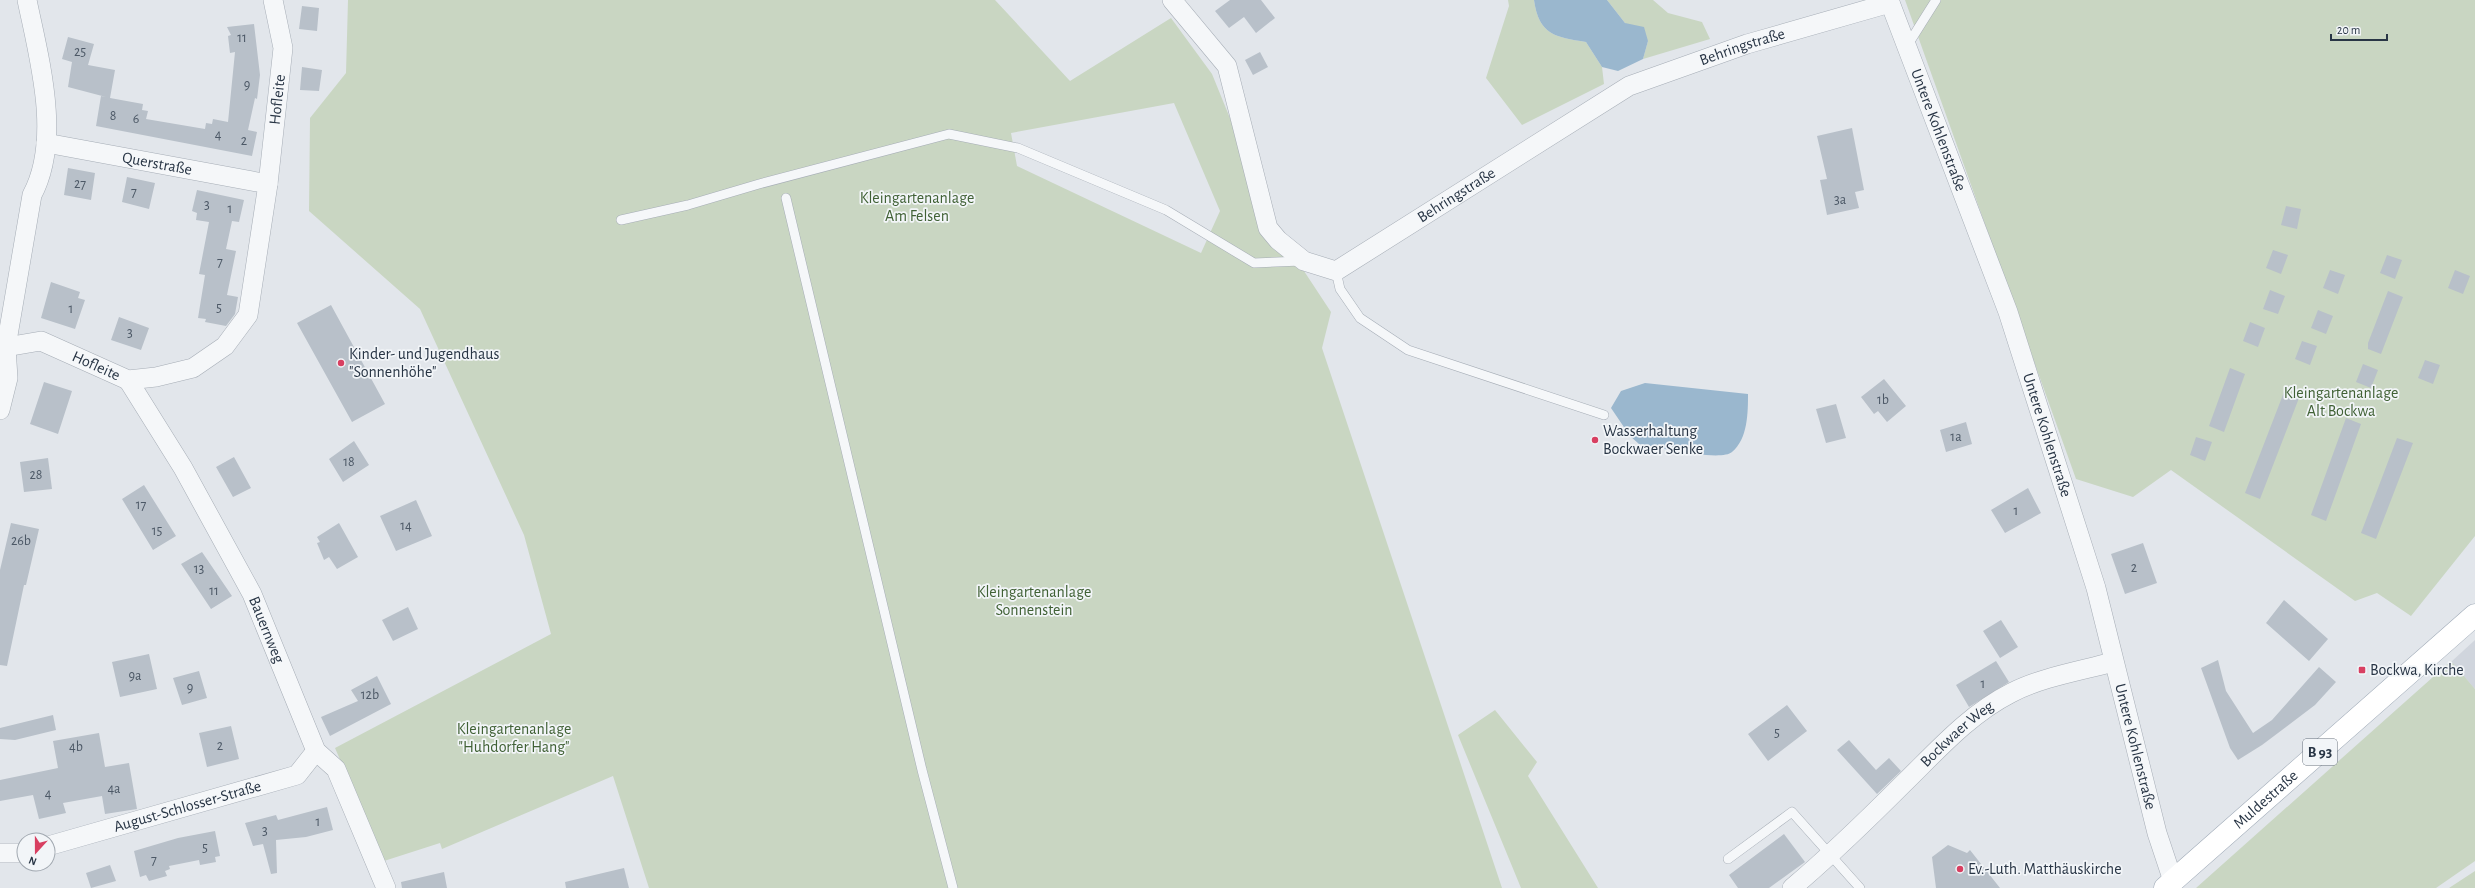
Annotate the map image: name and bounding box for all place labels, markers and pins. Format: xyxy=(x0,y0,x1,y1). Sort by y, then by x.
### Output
place label: Kinder- und Jugendhaus "Sonnenhöhe" xyxy=(349,346,499,380)
marker: Kinder- und Jugendhaus "Sonnenhöhe" xyxy=(336,358,346,368)
place label: Wasserhaltung Bockwaer Senke xyxy=(1603,423,1703,457)
marker: Wasserhaltung Bockwaer Senke xyxy=(1590,435,1600,445)
place label: Bockwa, Kirche xyxy=(2370,662,2464,678)
marker: Bockwa, Kirche xyxy=(2357,665,2367,675)
place label: Ev.-Luth. Matthäuskirche xyxy=(1968,861,2122,877)
marker: Ev.-Luth. Matthäuskirche xyxy=(1955,864,1965,874)

